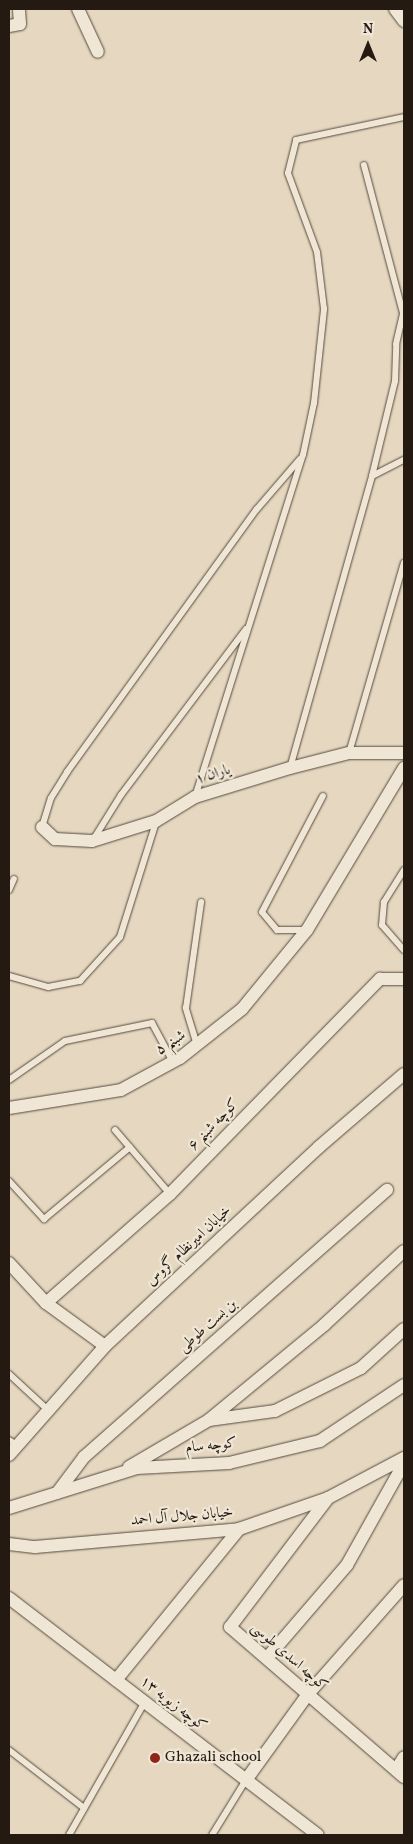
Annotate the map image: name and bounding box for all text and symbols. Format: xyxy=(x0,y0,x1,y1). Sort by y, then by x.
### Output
north arrow xyxy=(343,20,393,70)
text: N xyxy=(363,20,373,39)
street label: یاران ۱ xyxy=(193,761,233,789)
street label: شبنم ۵ xyxy=(153,1027,189,1059)
street label: کوچه شبنم ۶ xyxy=(185,1095,243,1155)
street label: خیابان امیرنظام گروس xyxy=(143,1202,235,1290)
street label: بن بست طوطی xyxy=(175,1296,241,1356)
street label: کوچه سام xyxy=(184,1434,238,1458)
street label: خیابان جلال آل احمد xyxy=(130,1504,234,1530)
street label: کوچه اسدی طوسی xyxy=(247,1619,331,1695)
street label: کوچه زیویه ۱۳ xyxy=(136,1672,210,1736)
place label: Ghazali school xyxy=(165,1749,261,1767)
marker: Ghazali school xyxy=(149,1752,161,1764)

